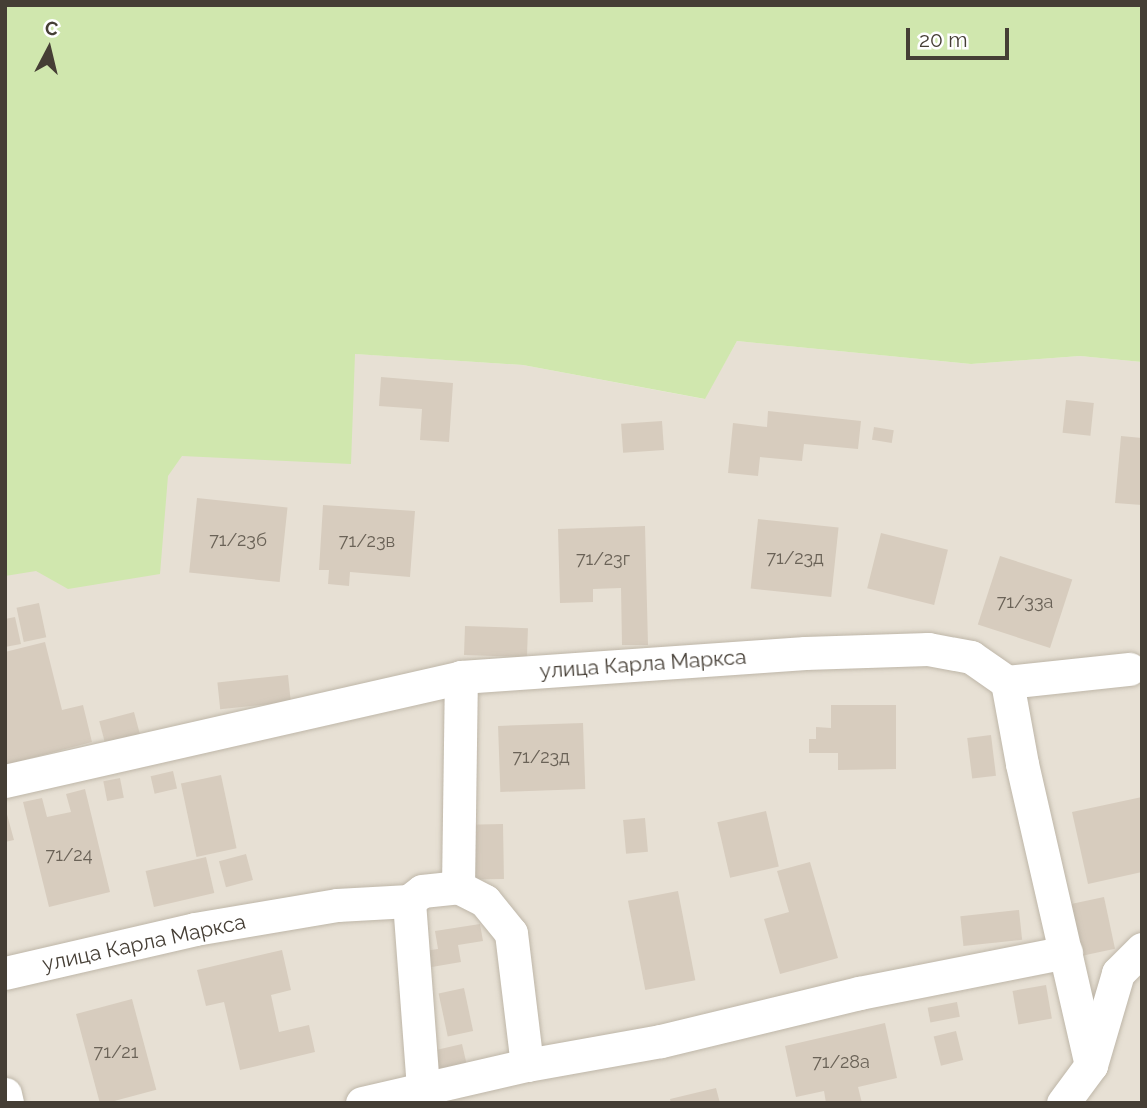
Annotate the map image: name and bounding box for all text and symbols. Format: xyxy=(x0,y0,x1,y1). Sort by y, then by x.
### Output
north arrow xyxy=(14,14,84,84)
scale bar xyxy=(909,14,1012,58)
text: С xyxy=(44,16,59,40)
text: 20 m xyxy=(919,27,967,52)
house number: 71/23б xyxy=(209,529,267,551)
house number: 71/23в xyxy=(339,530,395,552)
house number: 71/23д xyxy=(766,547,824,569)
house number: 71/23г xyxy=(576,548,630,570)
house number: 71/33а xyxy=(997,591,1053,613)
street label: улица Карла Маркса xyxy=(539,644,747,684)
house number: 71/23д xyxy=(512,746,570,768)
house number: 71/24 xyxy=(46,844,92,866)
street label: улица Карла Маркса xyxy=(40,909,248,977)
house number: 71/21 xyxy=(94,1041,138,1063)
house number: 71/28а xyxy=(812,1051,870,1073)

